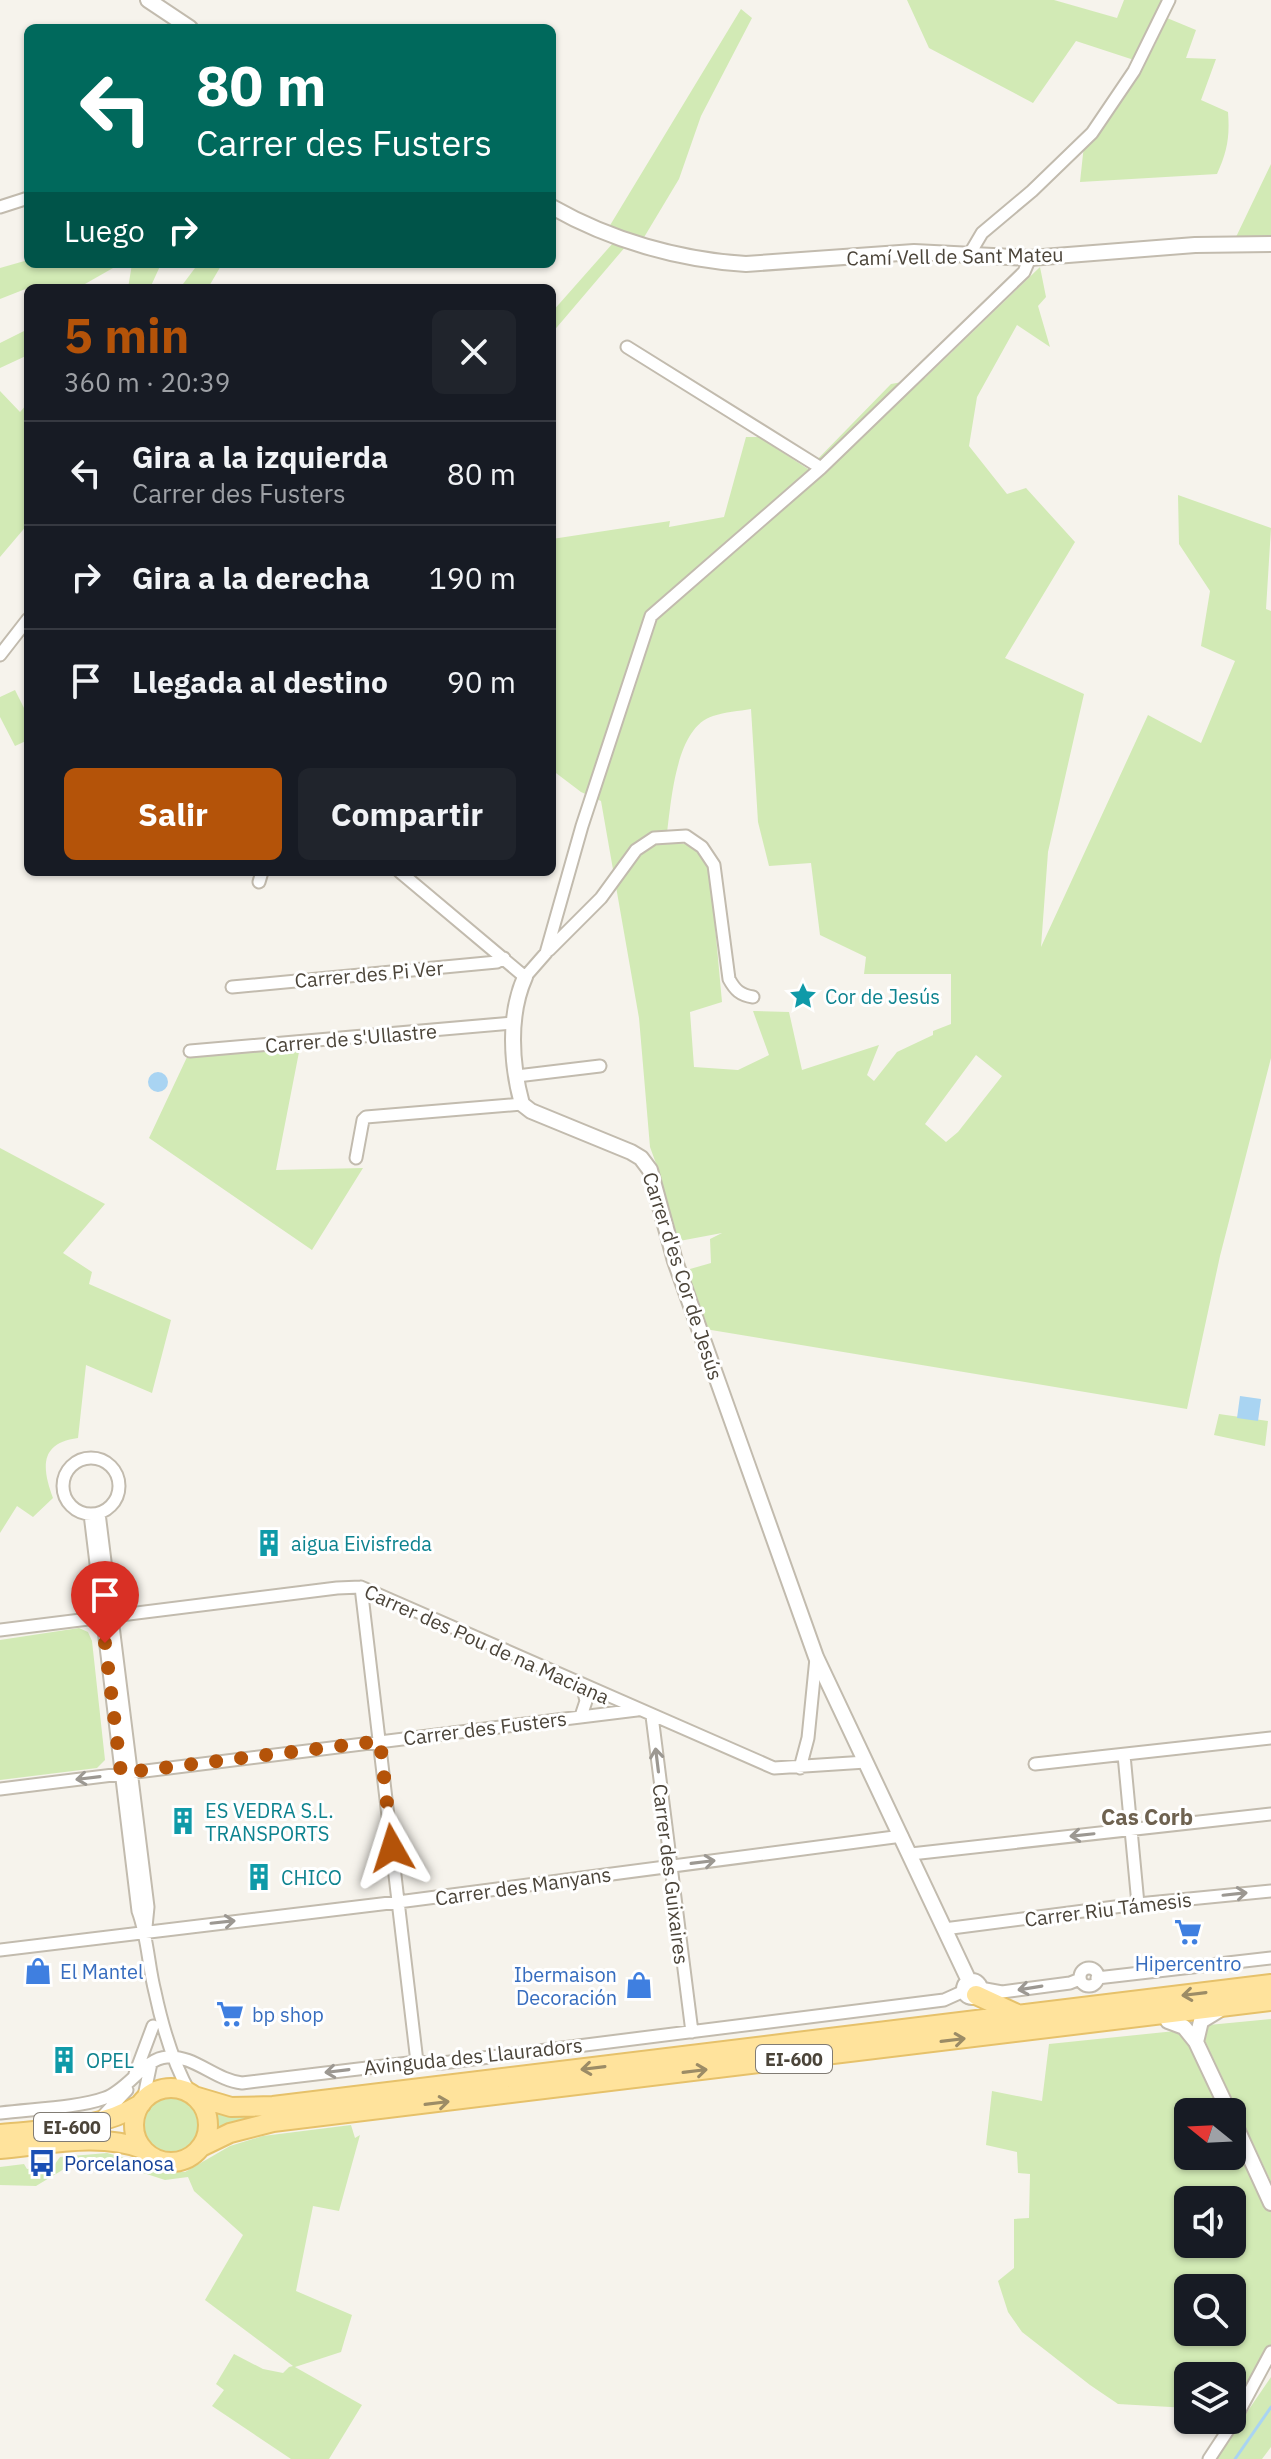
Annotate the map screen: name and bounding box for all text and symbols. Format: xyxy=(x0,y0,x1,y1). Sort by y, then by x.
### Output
text: 80 m xyxy=(196,49,326,121)
icon: left xyxy=(64,56,168,160)
text: Carrer des Fusters xyxy=(196,119,492,166)
icon: right xyxy=(161,208,205,252)
text: Luego xyxy=(64,211,145,250)
street label: Camí Vell de Sant Mateu xyxy=(846,241,1064,271)
text: 5 min xyxy=(64,304,189,366)
button: close xyxy=(432,310,516,394)
text: 360 m · 20:39 xyxy=(64,365,230,399)
text: Gira a la izquierda xyxy=(132,437,388,476)
icon: left xyxy=(64,451,108,495)
text: 80 m xyxy=(447,454,516,493)
text: Carrer des Fusters xyxy=(132,476,346,510)
icon: right xyxy=(64,555,108,599)
text: Gira a la derecha xyxy=(132,558,370,597)
text: 190 m xyxy=(429,558,516,597)
icon: arrive xyxy=(64,659,108,703)
text: Llegada al destino xyxy=(132,662,388,701)
text: 90 m xyxy=(447,662,516,701)
button: Salir xyxy=(64,768,282,860)
button: Compartir xyxy=(298,768,516,860)
street label: Carrer des Pi Ver xyxy=(293,954,445,994)
place icon: Cor de Jesús xyxy=(788,981,818,1011)
place label: Cor de Jesús xyxy=(825,983,940,1010)
street label: Carrer de s'Ullastre xyxy=(264,1017,438,1059)
street label: Carrer d'es Cor de Jesús xyxy=(637,1169,729,1383)
building icon: aigua Eivisfreda xyxy=(254,1528,284,1558)
place label: aigua Eivisfreda xyxy=(291,1530,432,1557)
pin xyxy=(71,1561,139,1643)
icon: arrive xyxy=(83,1573,127,1617)
street label: Carrer des Pou de na Maciana xyxy=(360,1578,614,1710)
street label: Carrer des Fusters xyxy=(402,1705,568,1751)
one-way arrow xyxy=(649,1748,664,1773)
one-way arrow xyxy=(75,1770,102,1785)
street label: Carrer des Guixaires xyxy=(647,1782,695,1966)
place label: ES VEDRA S.L. TRANSPORTS xyxy=(205,1797,334,1847)
district label: Cas Corb xyxy=(1101,1802,1193,1831)
building icon: ES VEDRA S.L. TRANSPORTS xyxy=(168,1806,198,1836)
position arrow xyxy=(350,1806,434,1890)
one-way arrow xyxy=(1069,1828,1096,1843)
one-way arrow xyxy=(690,1854,715,1869)
street label: Carrer des Manyans xyxy=(433,1860,613,1912)
building icon: CHICO xyxy=(244,1862,274,1892)
place label: CHICO xyxy=(281,1864,342,1891)
street label: Carrer Riu Támesis xyxy=(1023,1885,1193,1933)
one-way arrow xyxy=(1221,1887,1248,1902)
one-way arrow xyxy=(209,1915,236,1930)
supermarket icon: Hipercentro xyxy=(1173,1917,1203,1947)
place label: Hipercentro xyxy=(1135,1950,1241,1977)
shop icon: El Mantel xyxy=(23,1956,53,1986)
place label: El Mantel xyxy=(60,1958,143,1985)
place label: Ibermaison Decoración xyxy=(514,1961,617,2011)
shop icon: Ibermaison Decoración xyxy=(624,1970,654,2000)
one-way arrow xyxy=(1018,1981,1043,1996)
one-way arrow xyxy=(1181,1987,1207,2002)
supermarket icon: bp shop xyxy=(215,1999,245,2029)
place label: bp shop xyxy=(252,2001,324,2028)
street label: Avinguda des Llauradors xyxy=(362,2031,584,2081)
one-way arrow xyxy=(939,2032,966,2047)
building icon: OPEL xyxy=(49,2045,79,2075)
road number: EI-600 xyxy=(756,2045,832,2073)
place label: OPEL xyxy=(86,2047,134,2074)
one-way arrow xyxy=(580,2061,606,2076)
one-way arrow xyxy=(682,2063,707,2078)
one-way arrow xyxy=(325,2064,350,2079)
one-way arrow xyxy=(424,2095,449,2110)
north arrow xyxy=(1174,2098,1246,2170)
map controls xyxy=(1174,2098,1246,2434)
road number: EI-600 xyxy=(34,2113,110,2141)
bus stop icon: Porcelanosa xyxy=(27,2148,57,2178)
place label: Porcelanosa xyxy=(64,2150,174,2177)
button: sound xyxy=(1174,2186,1246,2258)
button: search xyxy=(1174,2274,1246,2346)
button: layers xyxy=(1174,2362,1246,2434)

